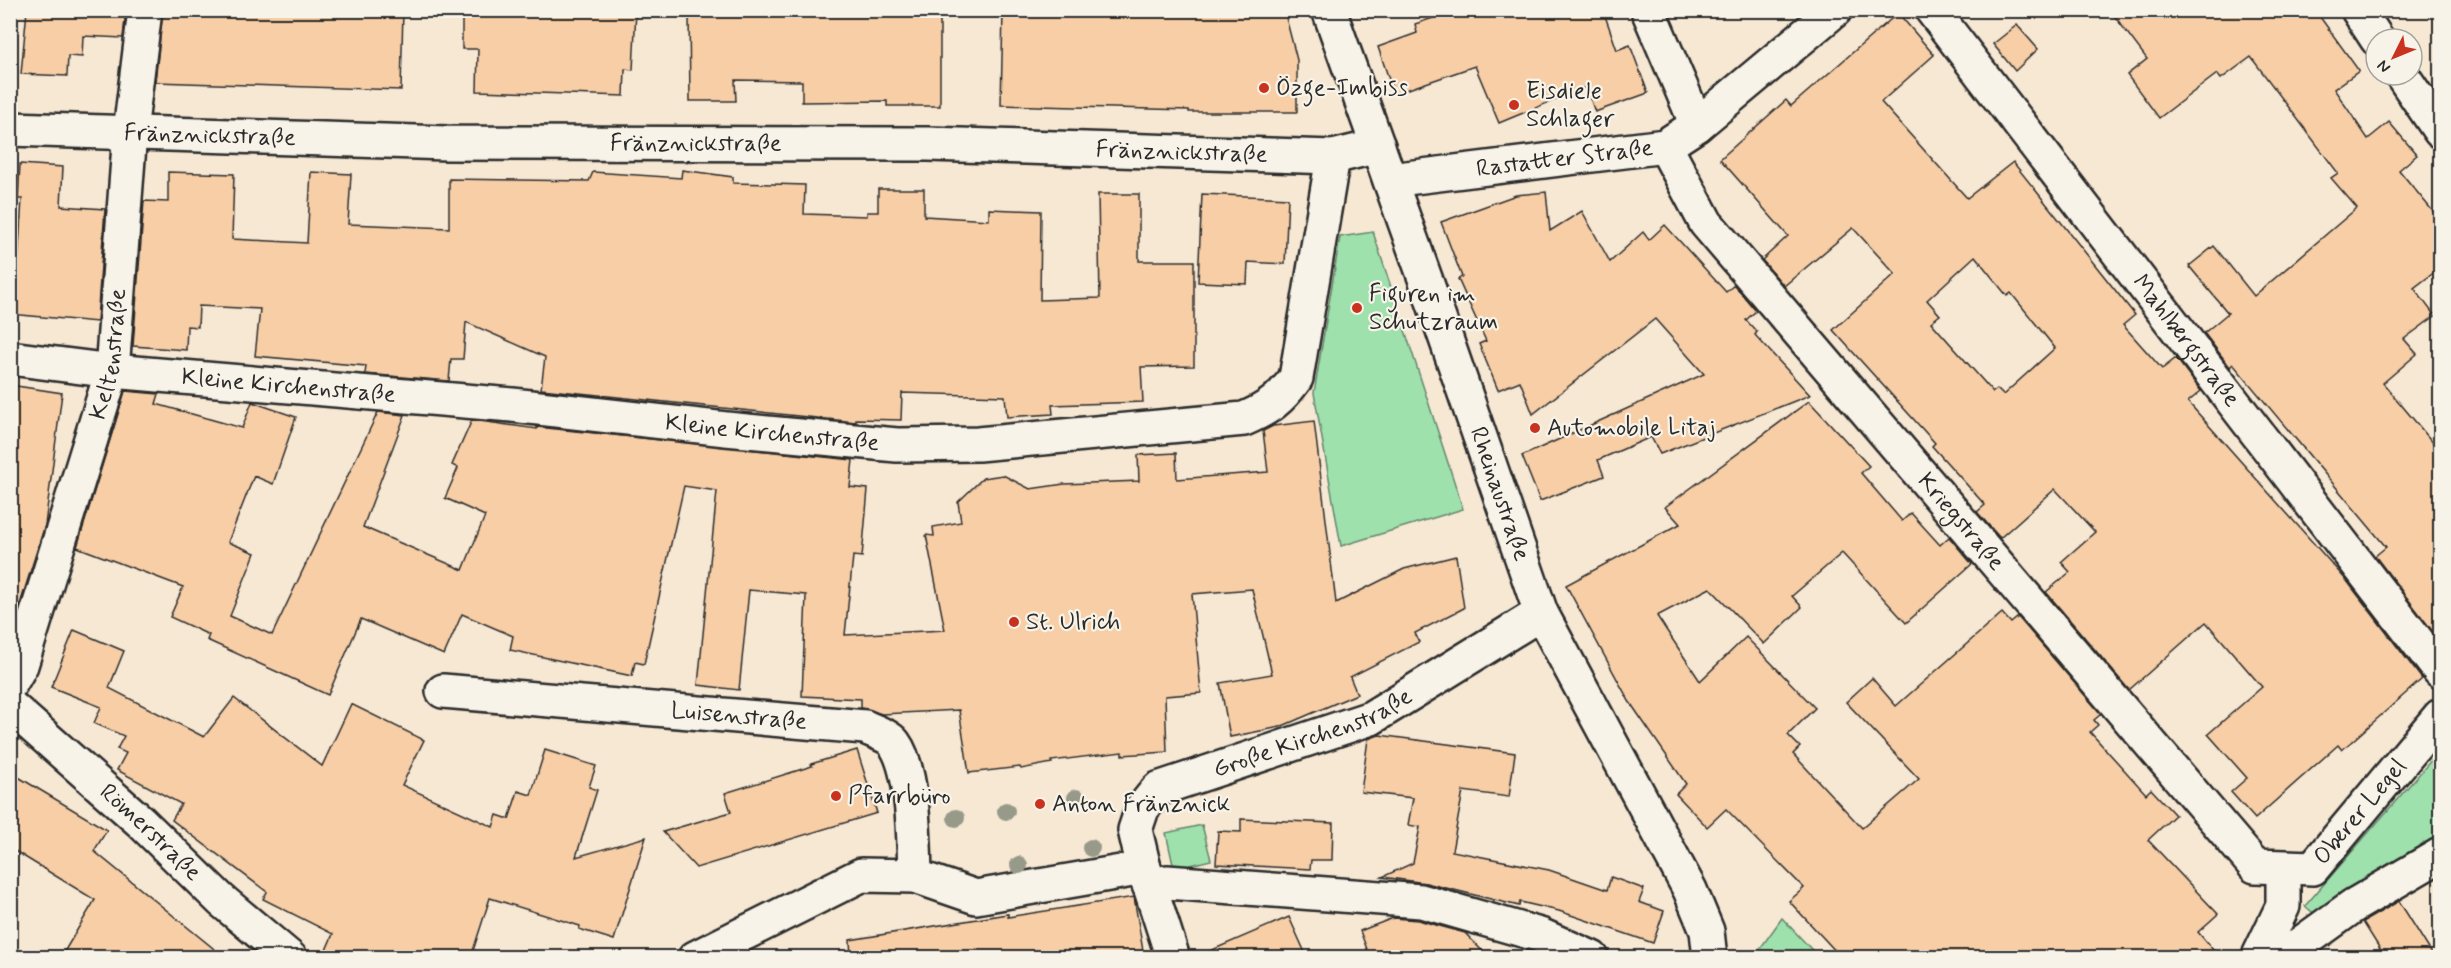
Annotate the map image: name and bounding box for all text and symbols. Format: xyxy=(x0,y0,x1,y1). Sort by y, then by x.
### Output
north arrow xyxy=(2364,27,2424,87)
text: N xyxy=(2373,55,2395,77)
place label: Özge-Imbiss xyxy=(1276,73,1408,107)
place label: Eisdiele Schlager xyxy=(1526,76,1615,138)
marker: Özge-Imbiss xyxy=(1257,81,1271,95)
marker: Eisdiele Schlager xyxy=(1507,98,1521,112)
street label: Fränznickstraße xyxy=(124,117,296,154)
street label: Fränznickstraße xyxy=(610,128,782,159)
street label: Rastatter Straße xyxy=(1474,132,1655,185)
street label: Fränznickstraße xyxy=(1095,134,1268,170)
street label: Mahlbergstraße xyxy=(2125,268,2247,413)
place label: Figuren im Schutzraum xyxy=(1369,279,1498,338)
street label: Keltenstraße xyxy=(82,287,134,424)
marker: Figuren im Schutzraum xyxy=(1350,301,1364,315)
street label: Kleine Kirchenstraße xyxy=(180,361,397,411)
street label: Kleine Kirchenstraße xyxy=(664,407,881,459)
place label: Automobile Litaj xyxy=(1547,413,1716,444)
marker: Automobile Litaj xyxy=(1528,421,1542,435)
street label: Rheinaustraße xyxy=(1462,423,1537,565)
street label: Kriegstraße xyxy=(1910,466,2012,577)
place label: St. Ulrich xyxy=(1026,607,1120,638)
marker: St. Ulrich xyxy=(1007,615,1021,629)
street label: Große Kirchenstraße xyxy=(1209,681,1418,785)
street label: Luisenstraße xyxy=(670,695,808,737)
street label: Oberer Legel xyxy=(2306,752,2414,872)
street label: Römerstraße xyxy=(93,777,208,888)
place label: Pfarrbüro xyxy=(848,781,951,812)
marker: Pfarrbüro xyxy=(829,789,843,803)
place label: Anton Fränznick xyxy=(1052,789,1230,820)
marker: Anton Fränznick xyxy=(1033,797,1047,811)

